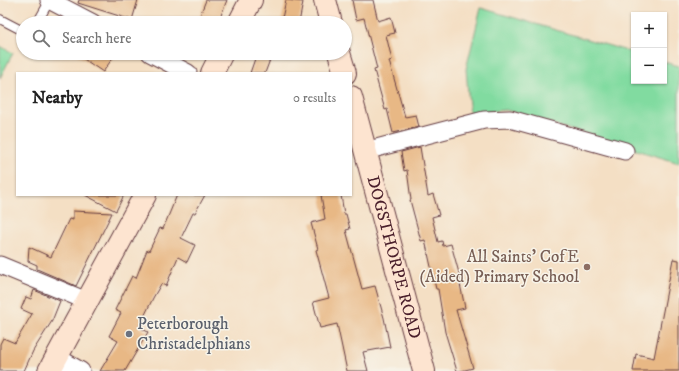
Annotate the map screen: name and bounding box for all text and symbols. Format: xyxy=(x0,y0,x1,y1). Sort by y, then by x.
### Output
map controls xyxy=(631,12,667,84)
button: + xyxy=(631,12,667,48)
search box xyxy=(16,16,352,60)
icon: search xyxy=(30,27,52,49)
text: Search here xyxy=(62,29,131,48)
button: − xyxy=(631,48,667,84)
text: Nearby xyxy=(32,87,82,109)
text: 0 results xyxy=(293,90,336,106)
street label: DOGSTHORPE ROAD xyxy=(361,173,426,341)
place label: All Saints' CofE (Aided) Primary School xyxy=(420,246,579,288)
marker: All Saints' CofE (Aided) Primary School xyxy=(582,262,592,272)
place label: Peterborough Christadelphians xyxy=(137,313,251,355)
marker: Peterborough Christadelphians xyxy=(124,329,134,339)

